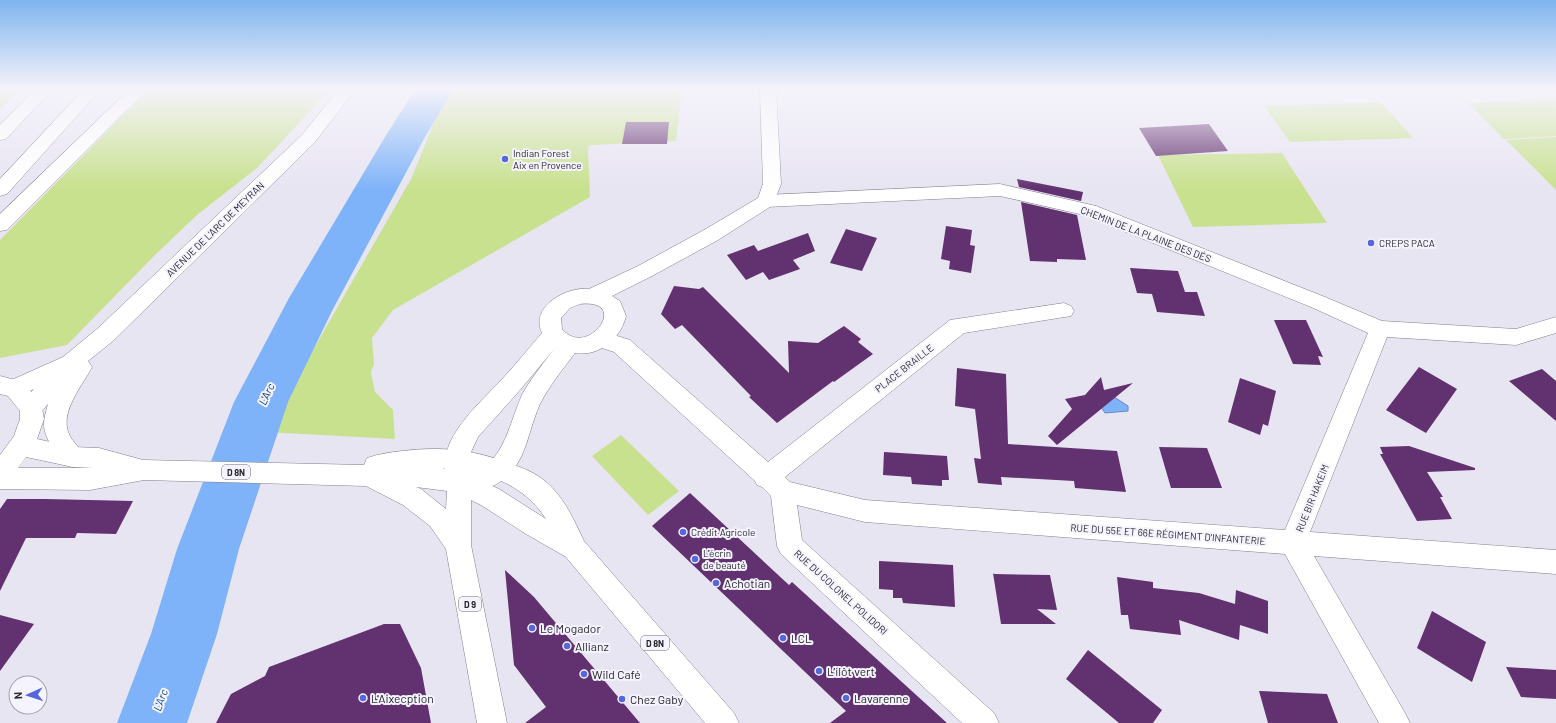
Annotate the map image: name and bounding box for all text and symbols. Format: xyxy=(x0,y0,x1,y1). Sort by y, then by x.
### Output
place label: Indian Forest Aix en Provence xyxy=(513,147,582,171)
marker: Indian Forest Aix en Provence xyxy=(500,154,510,164)
street label: AVENUE DE L'ARC DE MEYRAN xyxy=(164,179,266,279)
street label: CHEMIN DE LA PLAINE DES DÉS xyxy=(1079,203,1213,265)
place label: CREPS PACA xyxy=(1379,237,1435,249)
marker: CREPS PACA xyxy=(1366,238,1376,248)
street label: PLACE BRAILLE xyxy=(872,341,936,395)
water label: L'Arc xyxy=(255,381,277,407)
street label: RUE BIR HAKEIM xyxy=(1293,462,1331,534)
road number: D 8N xyxy=(222,465,250,479)
street label: RUE DU 55E ET 66E RÉGIMENT D'INFANTERIE xyxy=(1070,521,1266,547)
place label: Crédit Agricole xyxy=(691,526,755,538)
marker: Crédit Agricole xyxy=(678,527,688,537)
place label: L'écrin de beauté xyxy=(703,547,746,571)
street label: RUE DU COLONEL POLIDORI xyxy=(792,547,890,637)
marker: L'écrin de beauté xyxy=(690,554,700,564)
place label: Achotian xyxy=(724,576,770,590)
marker: Achotian xyxy=(711,578,721,588)
road number: D 9 xyxy=(459,597,481,611)
place label: Le Mogador xyxy=(540,621,601,635)
marker: Le Mogador xyxy=(527,623,537,633)
place label: LCL xyxy=(791,631,812,645)
marker: LCL xyxy=(778,633,788,643)
road number: D 8N xyxy=(641,636,669,650)
place label: Allianz xyxy=(575,639,609,653)
marker: Allianz xyxy=(562,641,572,651)
place label: L’ilôt vert xyxy=(827,664,875,678)
marker: L’ilôt vert xyxy=(814,666,824,676)
place label: Wild Café xyxy=(592,667,641,681)
marker: Wild Café xyxy=(579,669,589,679)
north arrow xyxy=(8,675,48,715)
water label: L'Arc xyxy=(150,687,170,713)
place label: L'Aixecption xyxy=(371,691,434,705)
place label: Lavarenne xyxy=(854,691,909,705)
text: N xyxy=(11,692,24,700)
place label: Chez Gaby xyxy=(630,692,684,706)
marker: L'Aixecption xyxy=(358,693,368,703)
marker: Lavarenne xyxy=(841,693,851,703)
marker: Chez Gaby xyxy=(617,694,627,704)

